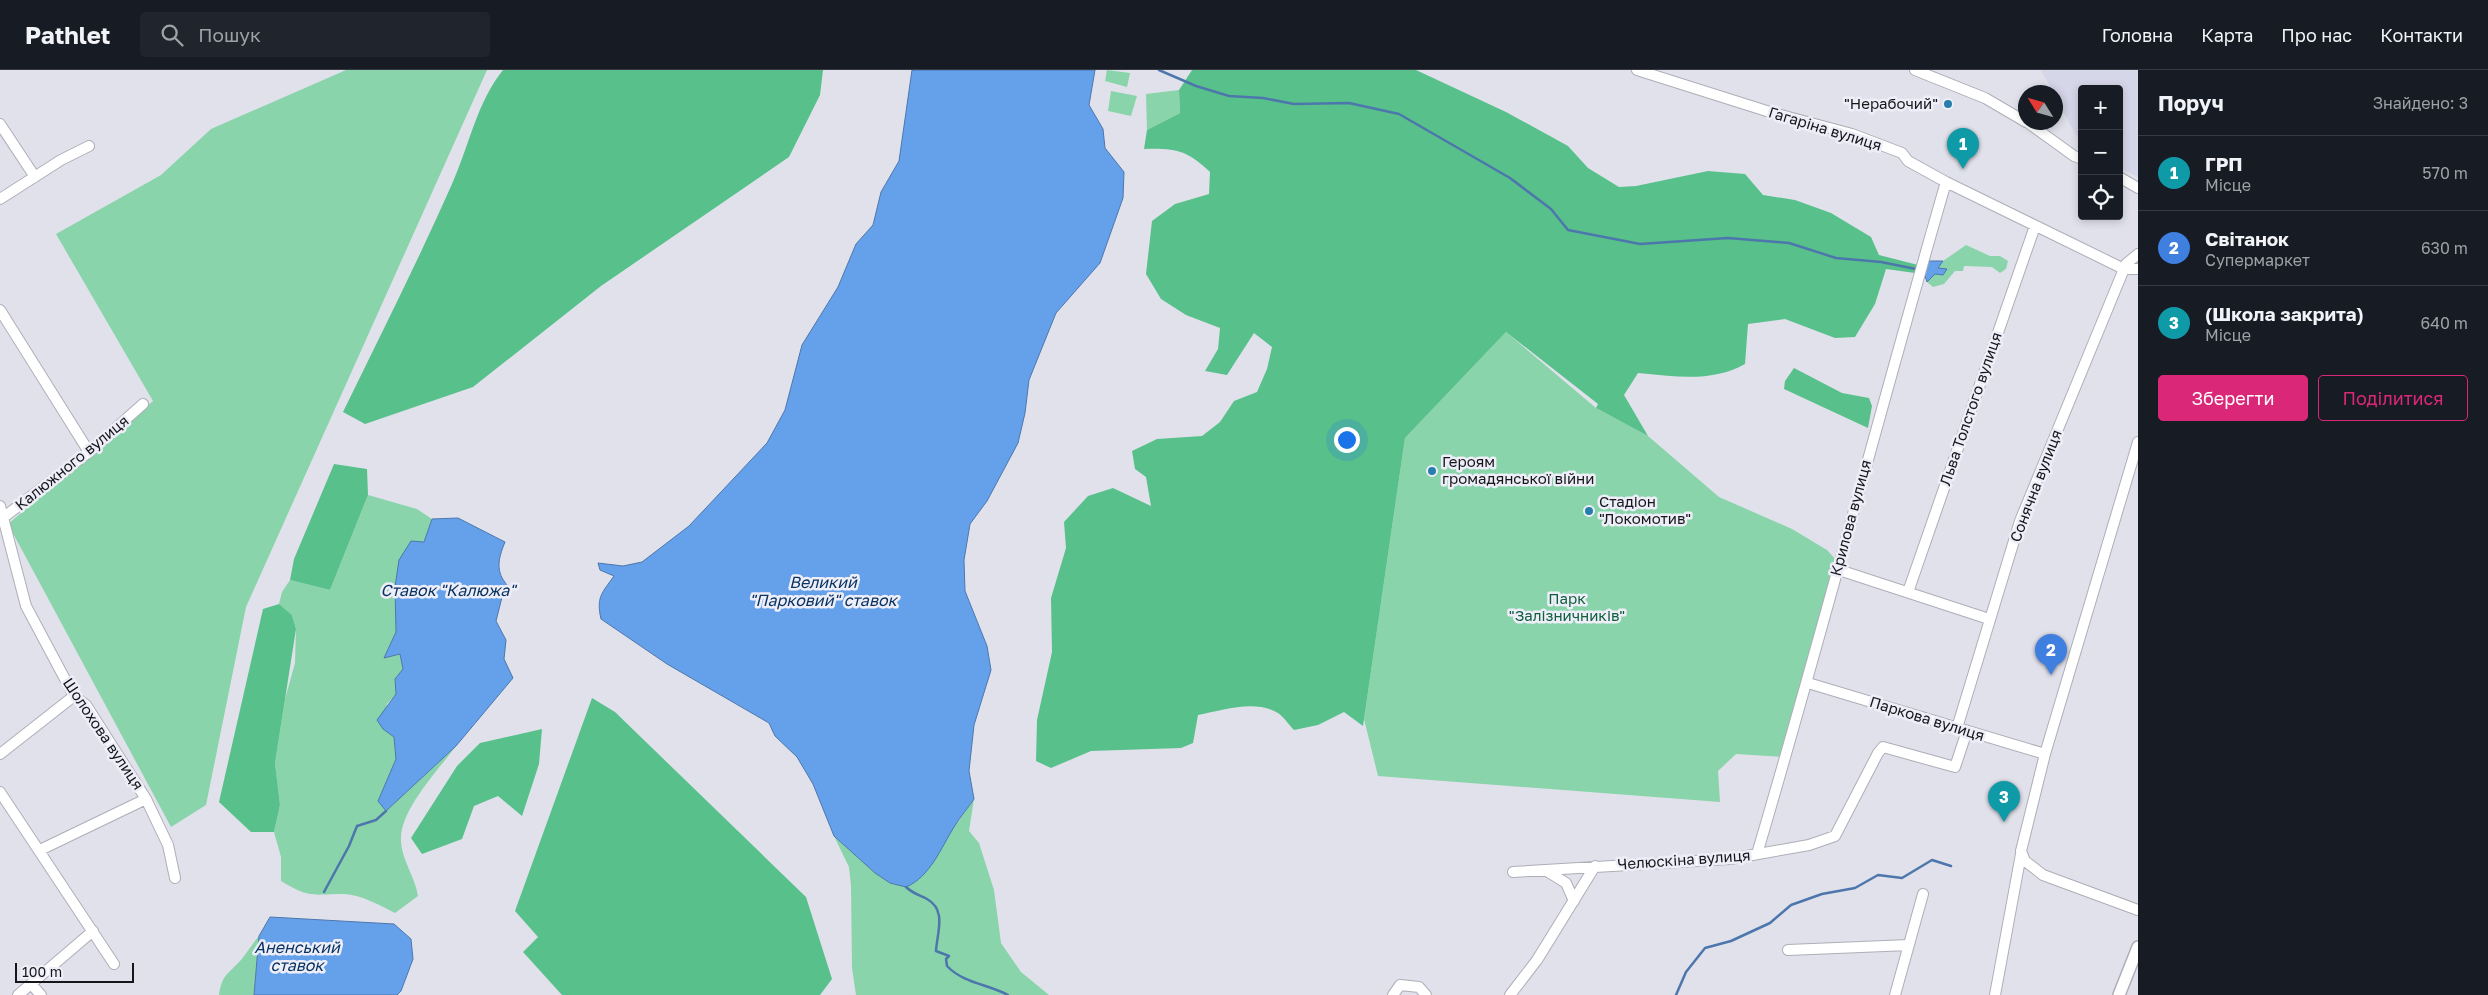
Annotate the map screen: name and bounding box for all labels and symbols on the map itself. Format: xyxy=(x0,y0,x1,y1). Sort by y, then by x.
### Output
north arrow xyxy=(2018,85,2063,130)
place label: "Нерабочий" xyxy=(1844,94,1938,112)
marker: "Нерабочий" xyxy=(1942,98,1954,110)
street label: Гагаріна вулиця xyxy=(1767,102,1884,154)
pin: 1 xyxy=(1947,128,1979,169)
street label: Льва Толстого вулиця xyxy=(1935,330,2005,488)
street label: Калюжного вулиця xyxy=(11,411,132,514)
your location xyxy=(1334,427,1360,453)
street label: Сонячна вулиця xyxy=(2005,427,2065,544)
place label: Героям громадянської війни xyxy=(1442,452,1594,487)
street label: Крилова вулиця xyxy=(1826,458,1874,578)
marker: Героям громадянської війни xyxy=(1426,465,1438,477)
place label: Стадіон "Локомотив" xyxy=(1599,492,1691,527)
marker: Стадіон "Локомотив" xyxy=(1583,505,1595,517)
water label: Великий "Парковий" ставок xyxy=(749,572,899,610)
water label: Ставок "Калюжа" xyxy=(381,580,518,600)
park label: Парк "Залізничників" xyxy=(1509,589,1625,624)
pin: 2 xyxy=(2035,634,2067,675)
street label: Шолохова вулиця xyxy=(60,674,148,793)
street label: Паркова вулиця xyxy=(1868,692,1987,744)
pin: 3 xyxy=(1988,781,2020,822)
street label: Челюскіна вулиця xyxy=(1617,845,1751,873)
water label: Аненський ставок xyxy=(254,937,341,975)
scale bar xyxy=(15,960,134,983)

